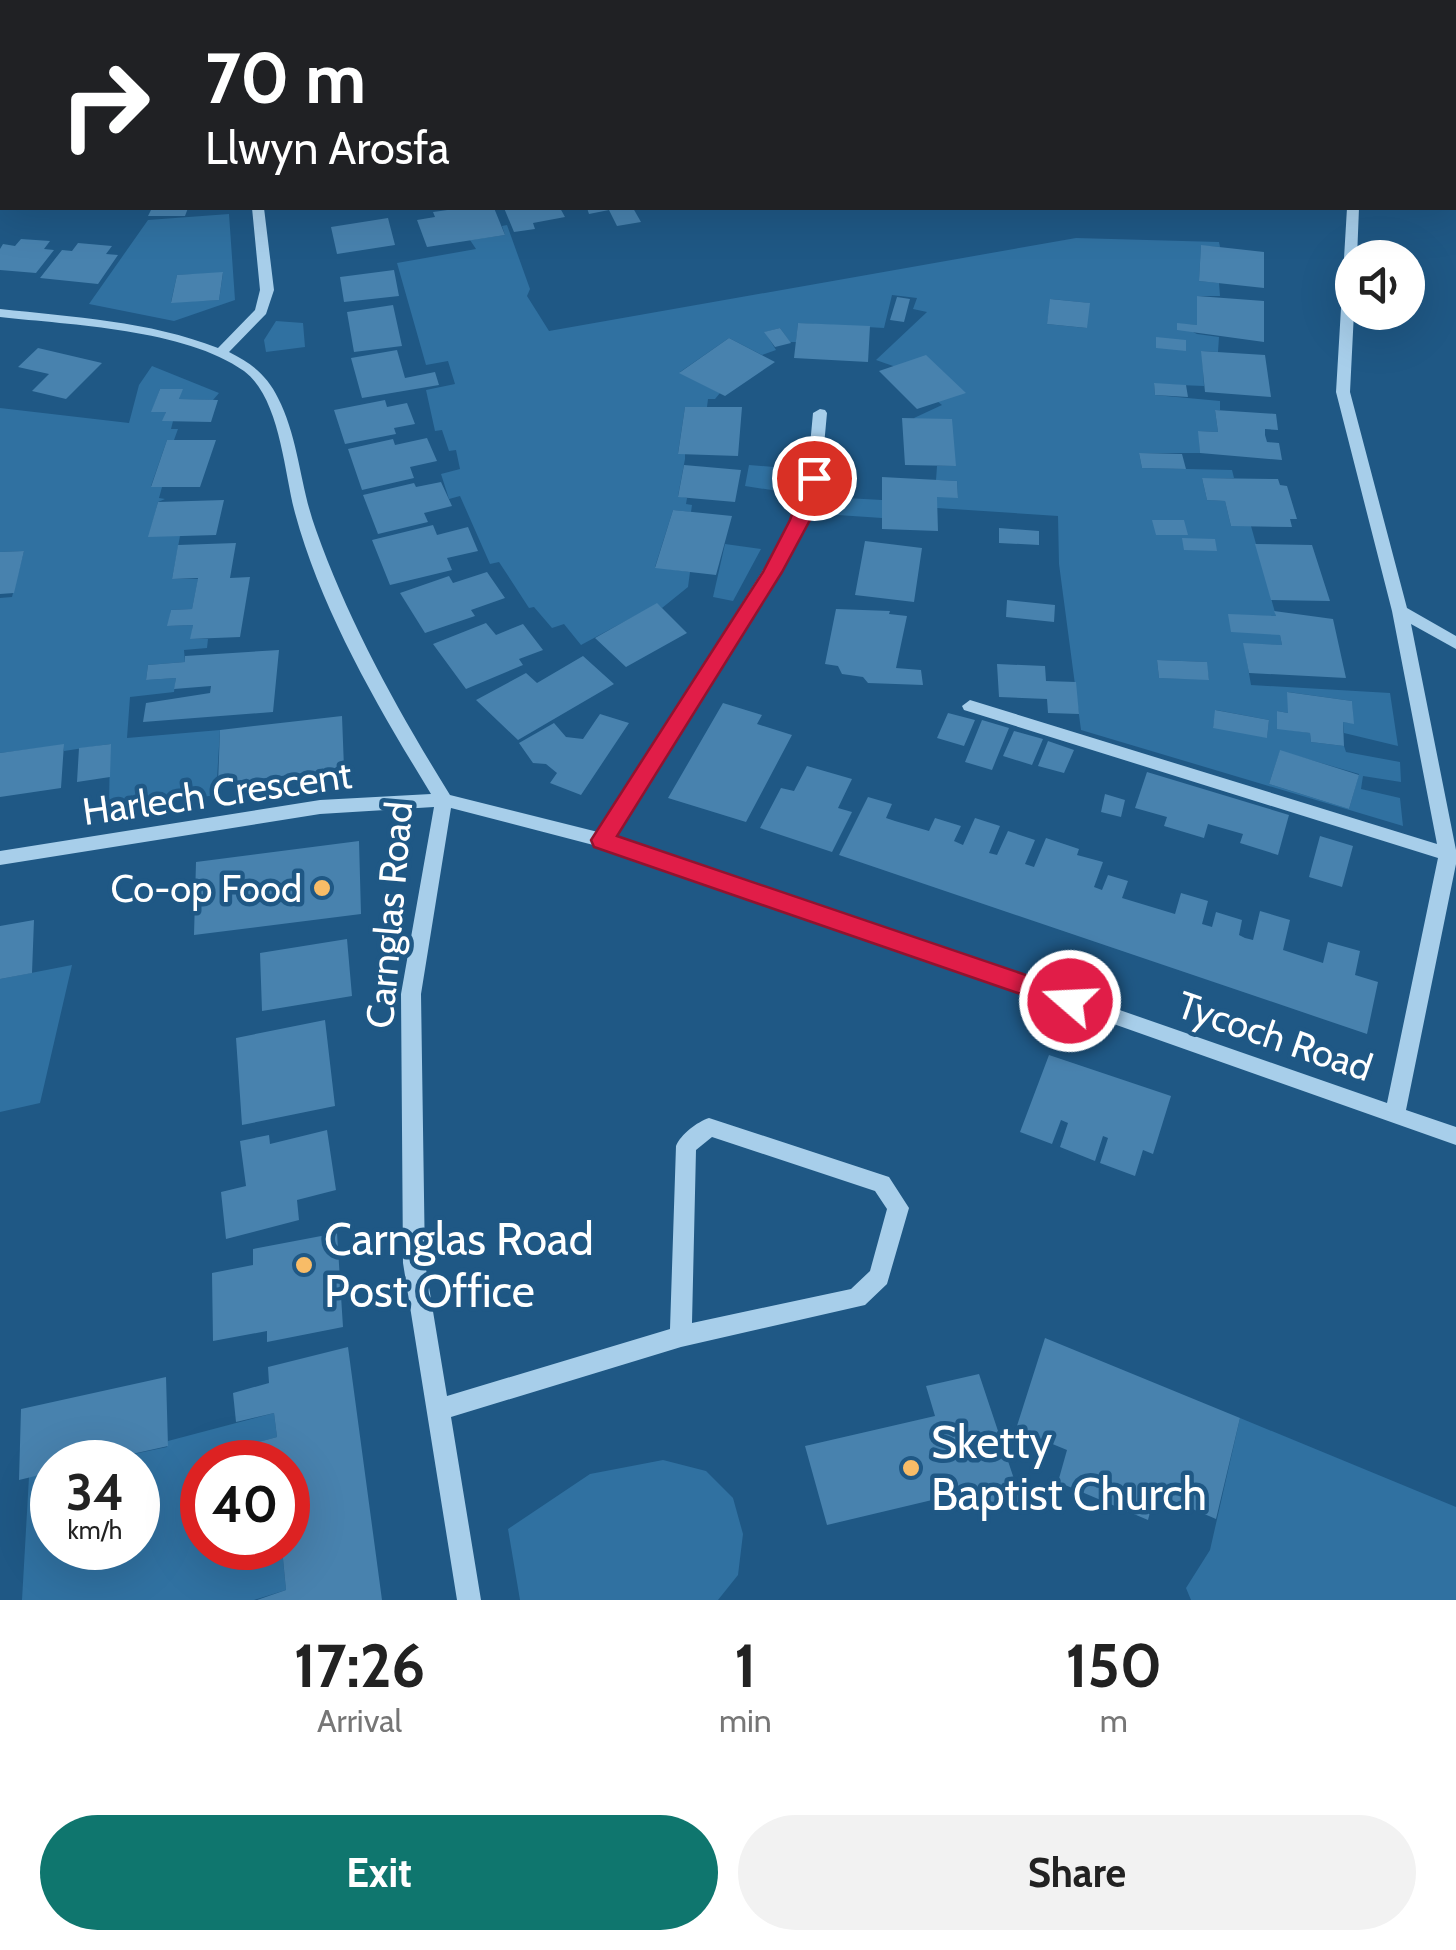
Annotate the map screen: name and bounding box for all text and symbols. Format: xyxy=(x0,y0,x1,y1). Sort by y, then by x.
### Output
text: 70 m xyxy=(205,35,366,121)
icon: right xyxy=(40,40,170,170)
text: Llwyn Arosfa xyxy=(205,121,450,175)
map controls xyxy=(1335,240,1425,330)
button: sound xyxy=(1335,240,1425,330)
pin xyxy=(772,436,857,521)
icon: arrive xyxy=(787,451,842,506)
street label: Harlech Crescent xyxy=(79,751,355,835)
street label: Carnglas Road xyxy=(356,800,422,1030)
place label: Co-op Food xyxy=(110,865,302,912)
marker: Co-op Food xyxy=(311,877,333,899)
position arrow xyxy=(1018,949,1122,1053)
street label: Tycoch Road xyxy=(1172,981,1378,1091)
place label: Carnglas Road Post Office xyxy=(324,1212,594,1318)
marker: Carnglas Road Post Office xyxy=(293,1254,315,1276)
place label: Sketty Baptist Church xyxy=(931,1415,1207,1521)
speed limit sign: 40 xyxy=(180,1440,310,1570)
marker: Sketty Baptist Church xyxy=(900,1457,922,1479)
text: 34 xyxy=(66,1462,124,1523)
text: km/h xyxy=(68,1515,122,1545)
text: 17:26 xyxy=(294,1629,425,1702)
text: 1 xyxy=(734,1629,756,1702)
text: 150 xyxy=(1065,1629,1162,1702)
text: Arrival xyxy=(317,1701,402,1740)
text: min xyxy=(719,1701,772,1740)
text: m xyxy=(1100,1701,1128,1740)
button: Exit xyxy=(40,1815,718,1930)
button: Share xyxy=(738,1815,1416,1930)

